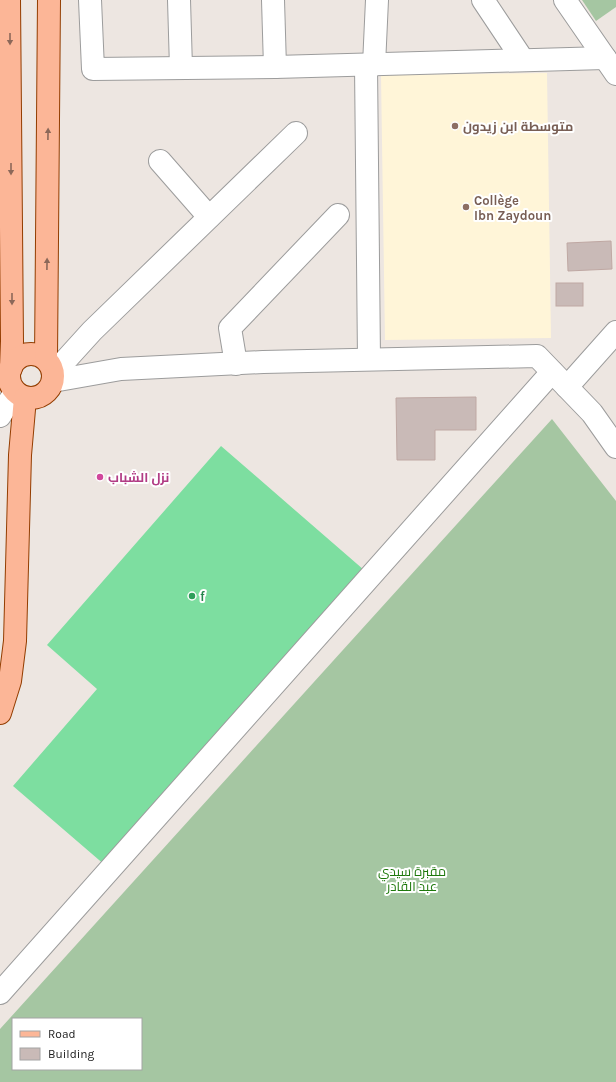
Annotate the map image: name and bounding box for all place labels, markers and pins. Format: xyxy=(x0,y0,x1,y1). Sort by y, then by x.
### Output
place label: متوسطة ابن زيدون xyxy=(463,119,573,135)
marker: متوسطة ابن زيدون xyxy=(450,121,460,131)
place label: Collège Ibn Zaydoun xyxy=(474,193,551,223)
marker: Collège Ibn Zaydoun xyxy=(461,202,471,212)
place label: نزل الشباب xyxy=(108,470,169,486)
marker: نزل الشباب xyxy=(95,472,105,482)
place label: f xyxy=(200,589,205,604)
marker: f xyxy=(187,591,197,601)

